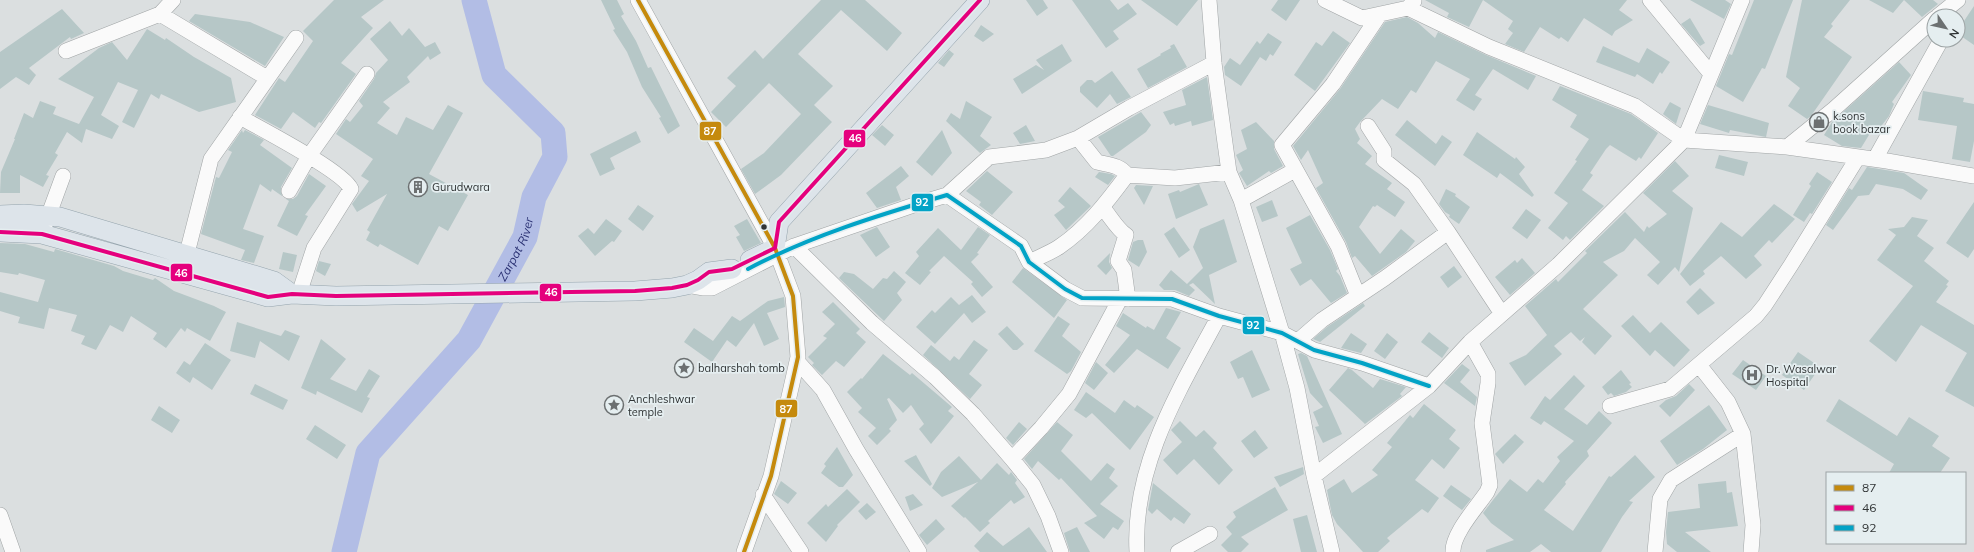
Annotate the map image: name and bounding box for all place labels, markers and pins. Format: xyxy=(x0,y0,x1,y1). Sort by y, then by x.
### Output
place label: k.sons book bazar xyxy=(1833,109,1890,136)
shop icon: k.sons book bazar xyxy=(1808,111,1830,133)
building icon: Gurudwara xyxy=(407,176,429,198)
place label: Gurudwara xyxy=(432,180,490,194)
unlabelled marker xyxy=(759,222,769,232)
place icon: balharshah tomb xyxy=(673,357,695,379)
place label: balharshah tomb xyxy=(698,361,785,375)
place label: Dr. Wasalwar Hospital xyxy=(1766,362,1836,389)
hospital icon: Dr. Wasalwar Hospital xyxy=(1741,364,1763,386)
place label: Anchleshwar temple xyxy=(628,392,695,419)
place icon: Anchleshwar temple xyxy=(603,394,625,416)

